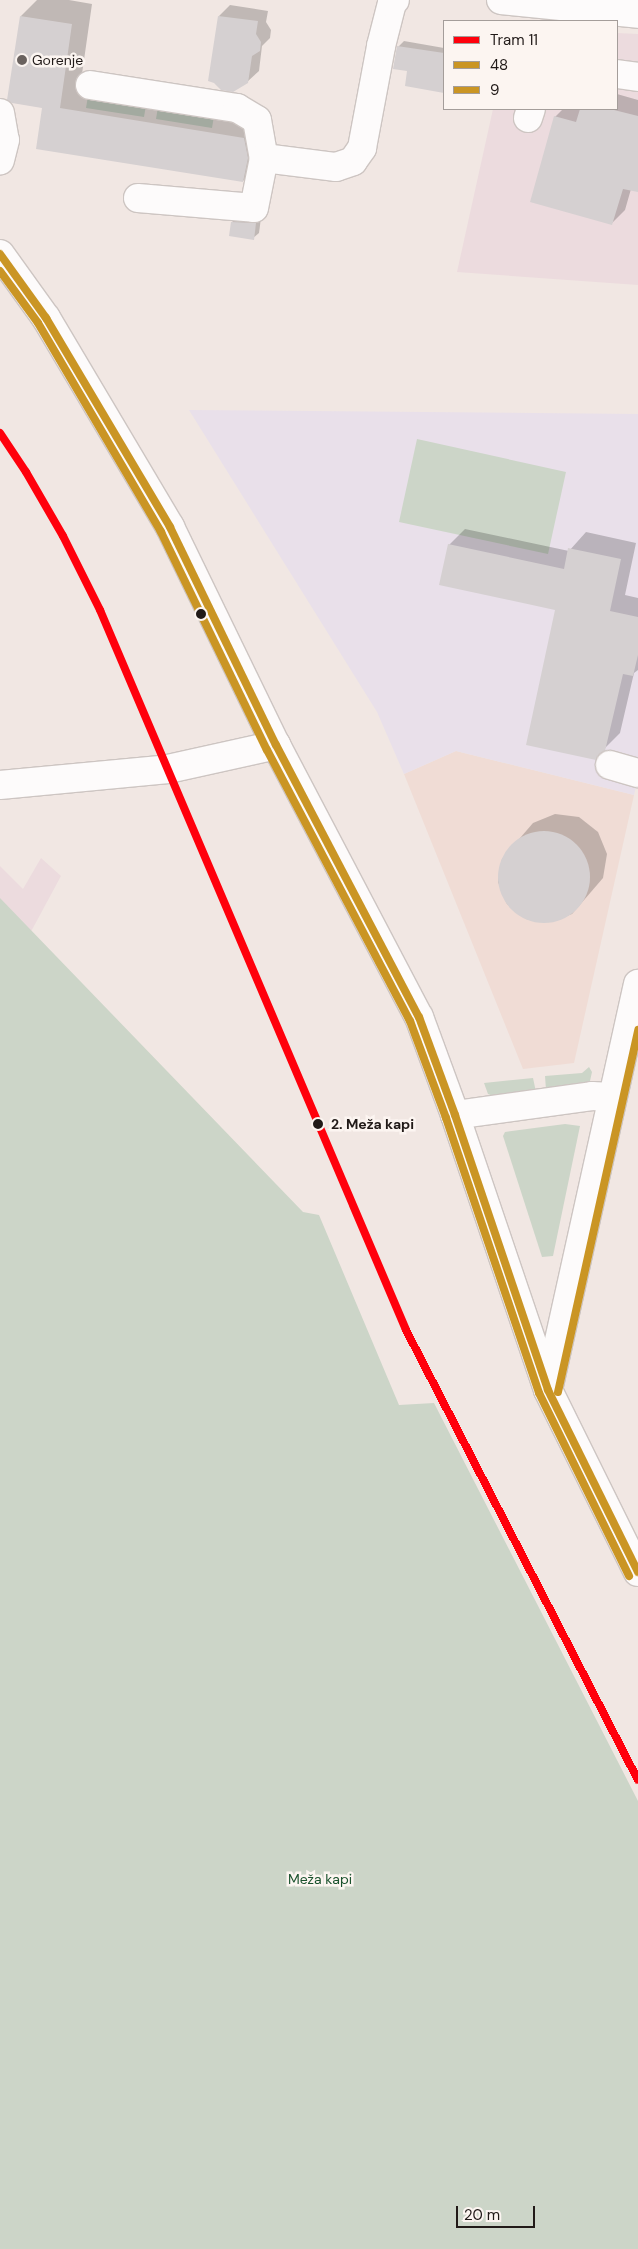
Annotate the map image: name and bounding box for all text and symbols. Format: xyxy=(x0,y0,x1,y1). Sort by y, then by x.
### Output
legend xyxy=(443,20,618,110)
text: Tram 11 xyxy=(490,30,538,50)
place label: Gorenje xyxy=(32,52,83,68)
marker: Gorenje xyxy=(16,54,28,66)
text: 48 xyxy=(490,55,508,75)
text: 9 xyxy=(490,80,499,100)
unlabelled marker xyxy=(196,609,206,619)
marker: 2. Meža kapi xyxy=(309,1115,327,1133)
place label: 2. Meža kapi xyxy=(331,1116,414,1132)
park label: Meža kapi xyxy=(288,1871,352,1887)
scale bar xyxy=(458,2196,537,2228)
text: 20 m xyxy=(464,2205,500,2225)

